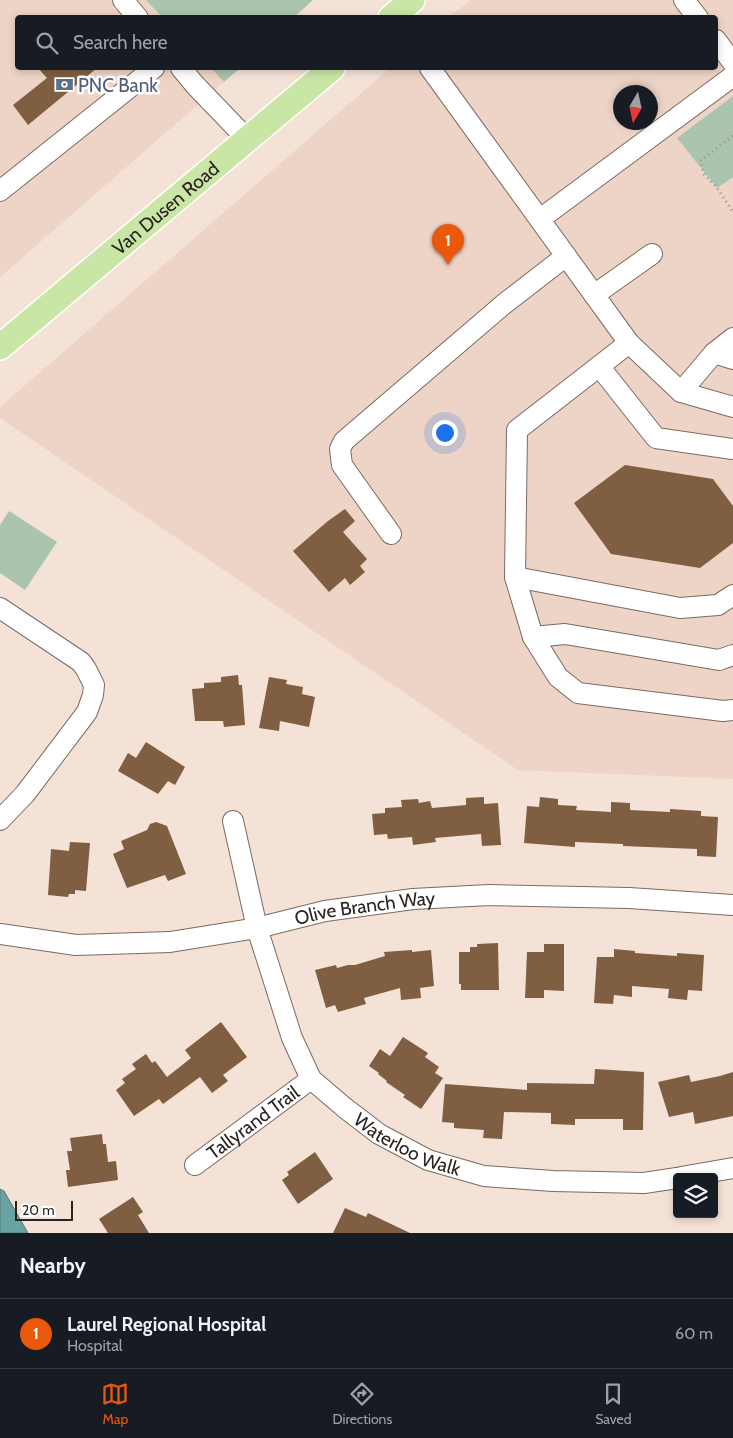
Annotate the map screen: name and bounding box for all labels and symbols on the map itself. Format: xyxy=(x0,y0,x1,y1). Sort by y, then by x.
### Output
place label: PNC Bank xyxy=(78,74,158,97)
bank icon: PNC Bank xyxy=(54,75,74,95)
north arrow xyxy=(613,85,658,130)
street label: Van Dusen Road xyxy=(107,157,223,259)
pin: 1 xyxy=(432,224,464,265)
your location xyxy=(432,420,458,446)
street label: Olive Branch Way xyxy=(292,886,436,930)
street label: Tallyrand Trail xyxy=(202,1080,304,1164)
street label: Waterloo Walk xyxy=(349,1108,464,1180)
scale bar xyxy=(15,1198,72,1221)

